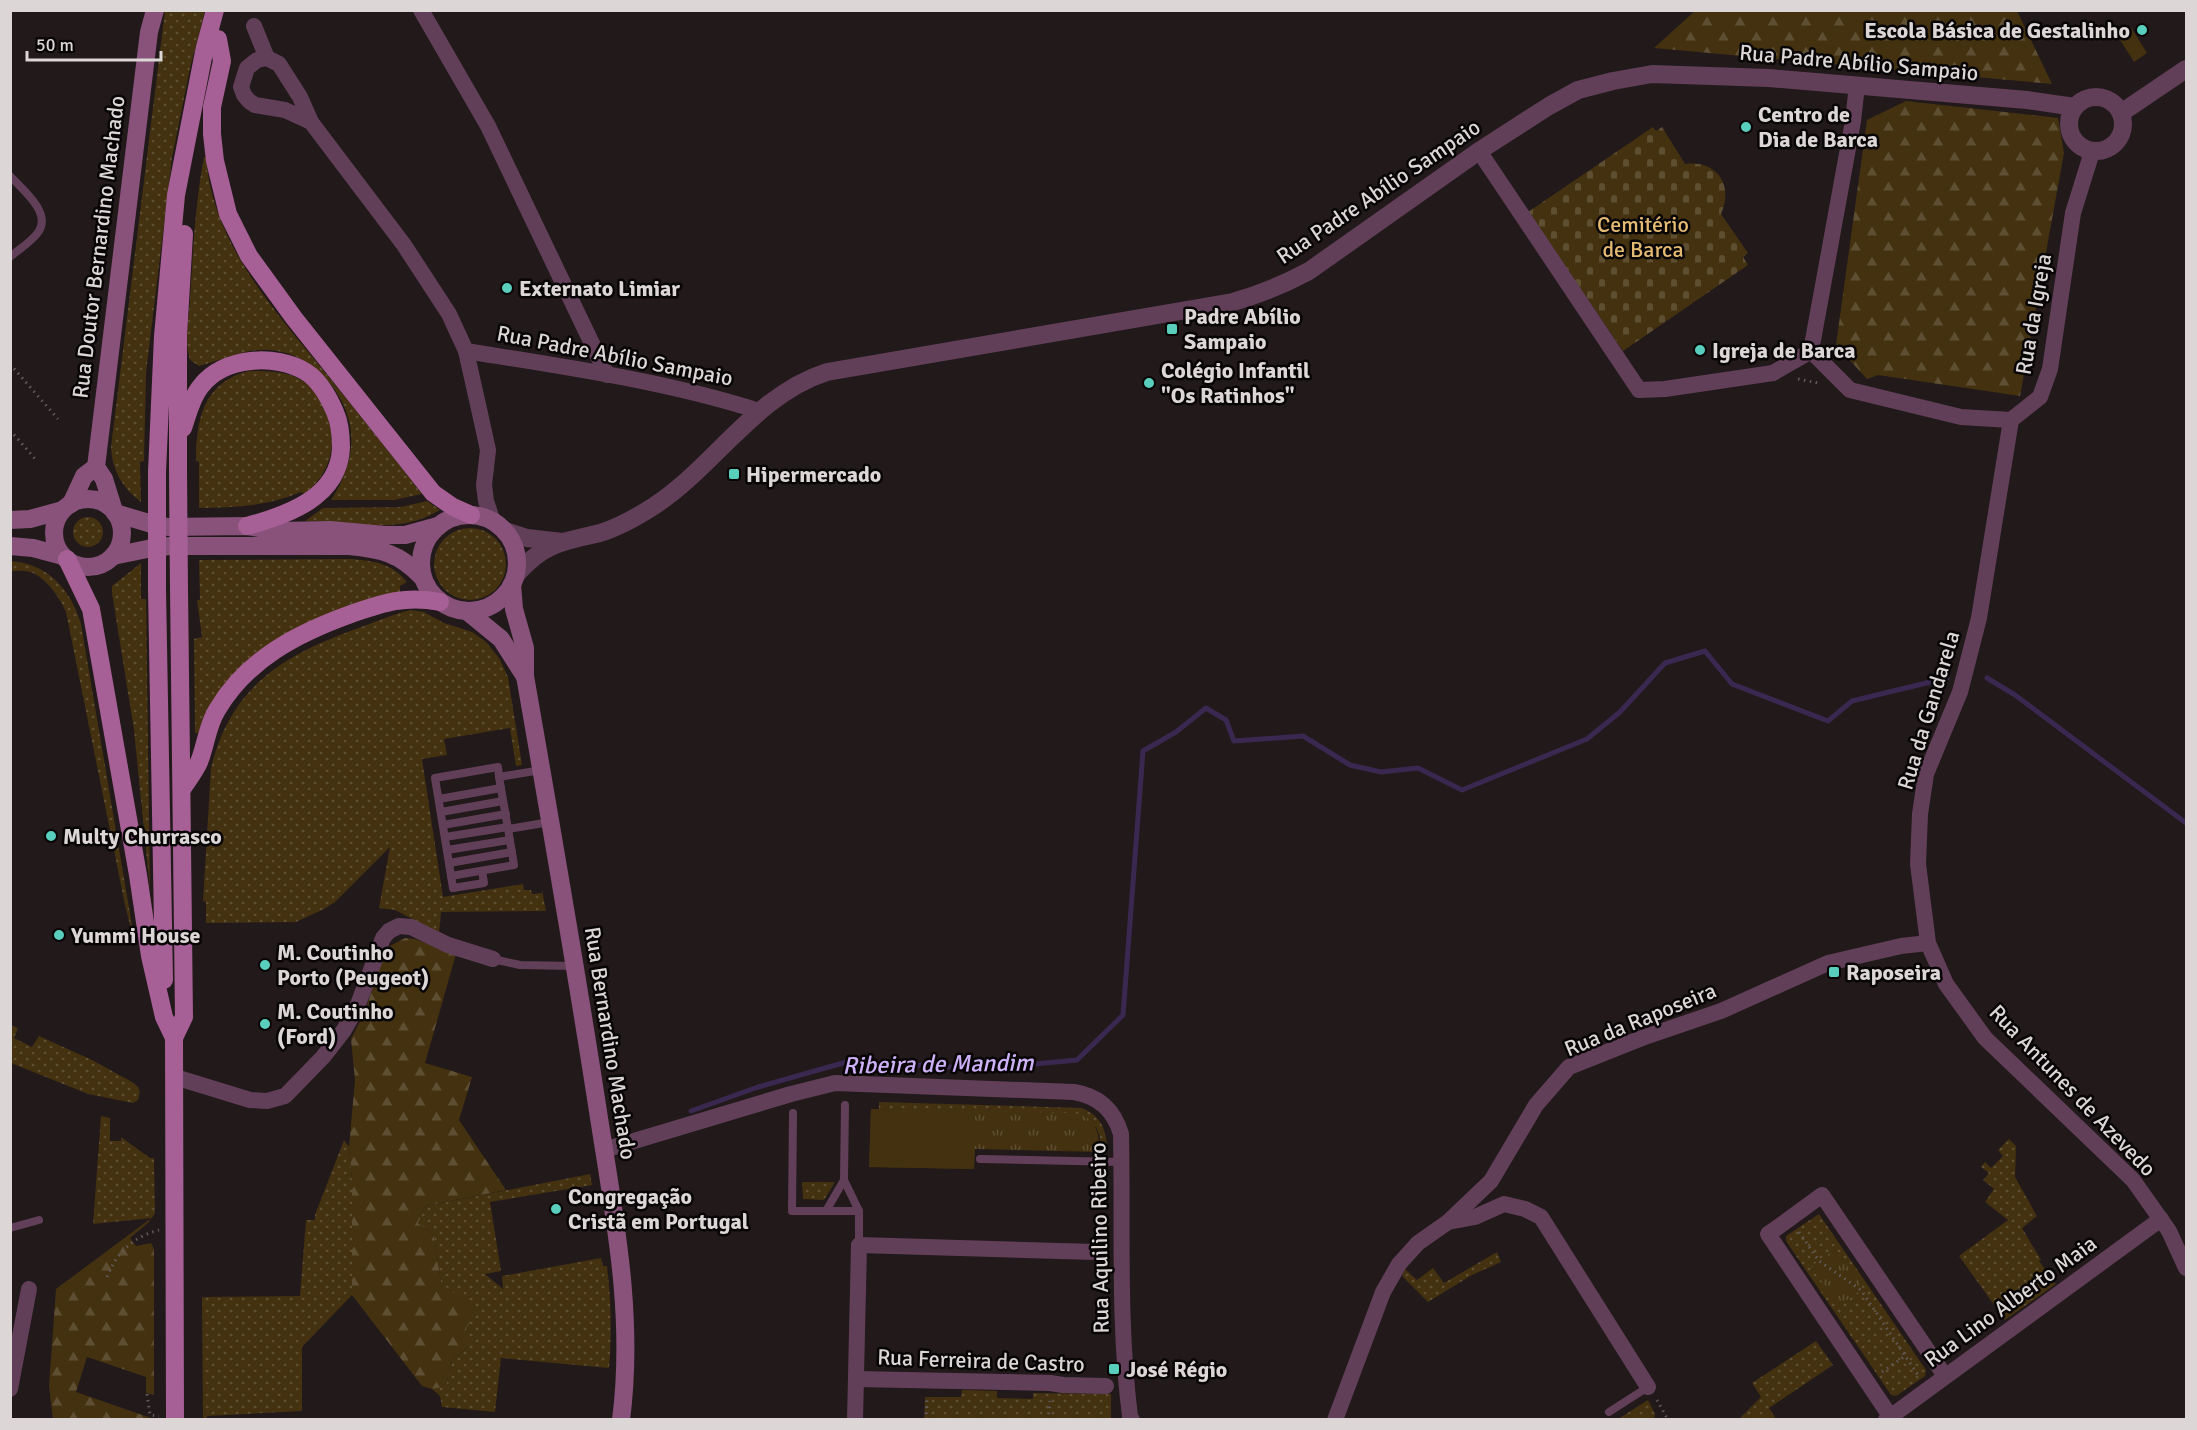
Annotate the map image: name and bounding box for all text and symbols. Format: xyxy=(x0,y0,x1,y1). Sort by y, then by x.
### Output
place label: Escola Básica de Gestalinho xyxy=(1864,17,2130,44)
marker: Escola Básica de Gestalinho xyxy=(2135,23,2149,37)
scale bar xyxy=(27,24,160,62)
text: 50 m xyxy=(36,34,74,56)
street label: Rua Padre Abílio Sampaio xyxy=(1738,39,1980,86)
street label: Rua Doutor Bernardino Machado xyxy=(67,94,130,400)
place label: Centro de Dia de Barca xyxy=(1758,101,1878,153)
street label: Rua Padre Abílio Sampaio xyxy=(1271,113,1485,270)
marker: Centro de Dia de Barca xyxy=(1739,120,1753,134)
park label: Cemitério de Barca xyxy=(1597,211,1689,263)
street label: Rua da Igreja xyxy=(2010,251,2057,377)
place label: Externato Limiar xyxy=(519,275,680,302)
marker: Externato Limiar xyxy=(500,281,514,295)
place label: Padre Abílio Sampaio xyxy=(1184,303,1301,355)
street label: Rua Padre Abílio Sampaio xyxy=(495,319,735,392)
marker: Padre Abílio Sampaio xyxy=(1165,322,1179,336)
place label: Igreja de Barca xyxy=(1712,337,1855,364)
marker: Igreja de Barca xyxy=(1693,343,1707,357)
place label: Colégio Infantil "Os Ratinhos" xyxy=(1161,357,1310,409)
marker: Colégio Infantil "Os Ratinhos" xyxy=(1142,376,1156,390)
place label: Hipermercado xyxy=(746,461,881,488)
marker: Hipermercado xyxy=(727,467,741,481)
street label: Rua da Gandarela xyxy=(1891,627,1965,793)
place label: Multy Churrasco xyxy=(63,823,222,850)
marker: Multy Churrasco xyxy=(44,829,58,843)
place label: Yummi House xyxy=(70,922,200,949)
street label: Rua Bernardino Machado xyxy=(579,925,642,1161)
marker: Yummi House xyxy=(52,928,66,942)
place label: M. Coutinho Porto (Peugeot) xyxy=(277,939,429,991)
marker: M. Coutinho Porto (Peugeot) xyxy=(258,958,272,972)
place label: Raposeira xyxy=(1846,959,1941,986)
marker: Raposeira xyxy=(1827,965,1841,979)
street label: Rua da Raposeira xyxy=(1560,977,1720,1062)
place label: M. Coutinho (Ford) xyxy=(277,998,394,1050)
street label: Rua Antunes de Azevedo xyxy=(1984,999,2162,1182)
marker: M. Coutinho (Ford) xyxy=(258,1017,272,1031)
water label: Ribeira de Mandim xyxy=(842,1047,1035,1081)
street label: Rua Aquilino Ribeiro xyxy=(1084,1142,1115,1334)
place label: Congregação Cristã em Portugal xyxy=(568,1183,749,1235)
marker: Congregação Cristã em Portugal xyxy=(549,1202,563,1216)
street label: Rua Lino Alberto Maia xyxy=(1919,1230,2102,1373)
street label: Rua Ferreira de Castro xyxy=(877,1343,1085,1378)
place label: José Régio xyxy=(1126,1356,1227,1383)
marker: José Régio xyxy=(1107,1362,1121,1376)

